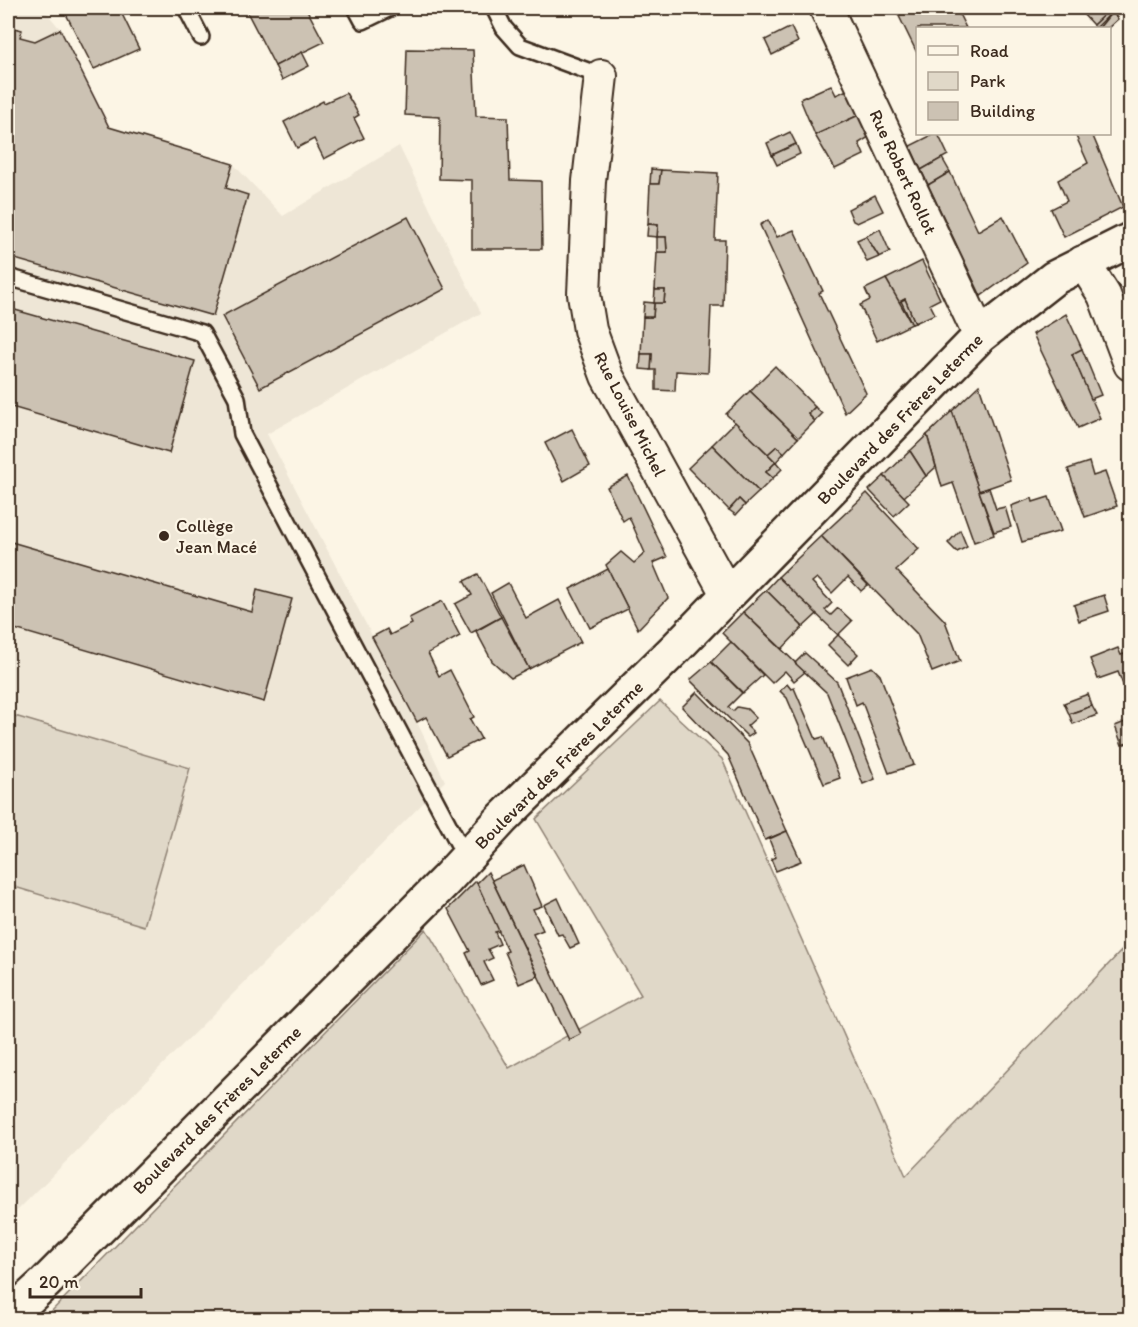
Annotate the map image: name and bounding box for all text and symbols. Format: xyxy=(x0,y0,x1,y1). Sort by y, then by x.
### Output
legend xyxy=(916,27,1111,135)
text: Road xyxy=(970,40,1009,62)
text: Park xyxy=(970,70,1005,92)
text: Building xyxy=(970,100,1036,122)
street label: Rue Robert Rollot xyxy=(864,106,942,238)
street label: Boulevard des Frères Leterme xyxy=(812,329,988,509)
street label: Rue Louise Michel xyxy=(589,348,671,480)
place label: Collège Jean Macé xyxy=(176,515,257,558)
marker: Collège Jean Macé xyxy=(157,529,171,543)
street label: Boulevard des Frères Leterme xyxy=(470,676,648,854)
street label: Boulevard des Frères Leterme xyxy=(128,1021,306,1199)
scale bar xyxy=(30,1261,141,1299)
text: 20 m xyxy=(39,1271,79,1293)

